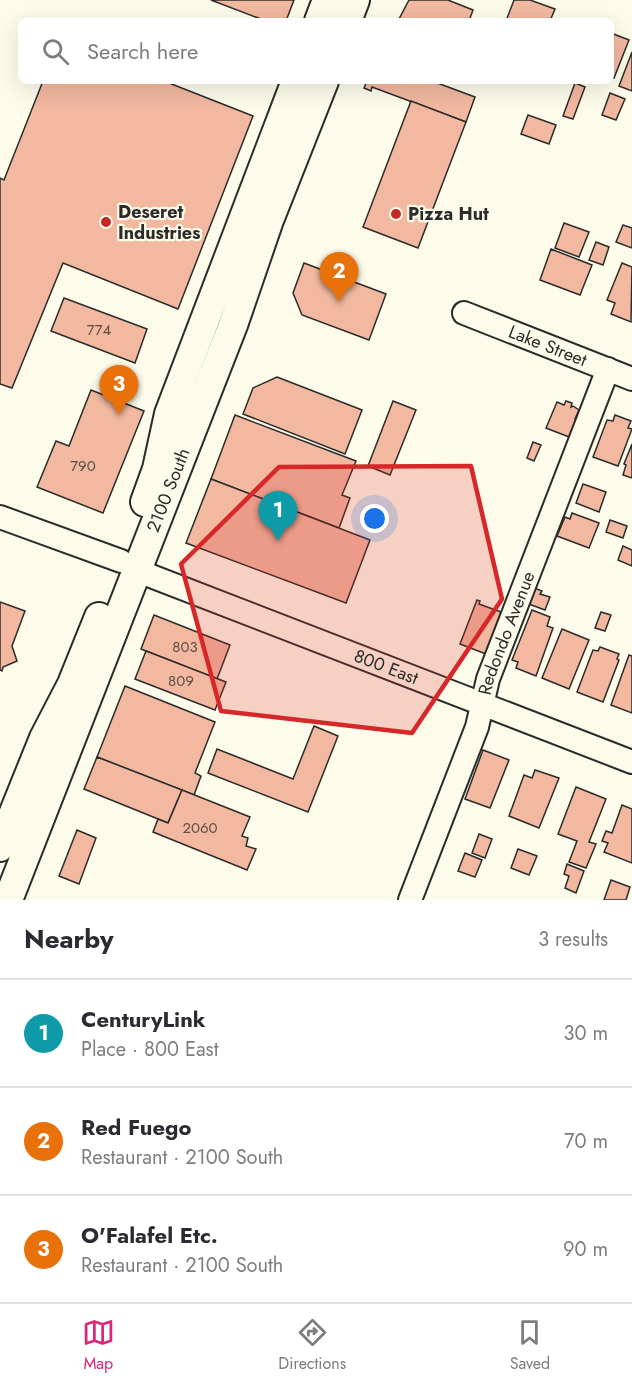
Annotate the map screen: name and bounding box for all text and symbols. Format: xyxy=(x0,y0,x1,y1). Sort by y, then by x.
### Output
search box xyxy=(18,18,614,84)
icon: search xyxy=(39,35,72,68)
text: Search here xyxy=(87,35,198,67)
place label: Deseret Industries xyxy=(118,199,200,246)
place label: Pizza Hut xyxy=(408,201,489,227)
marker: Pizza Hut xyxy=(389,207,403,221)
marker: Deseret Industries xyxy=(99,215,113,229)
pin: 2 xyxy=(320,252,358,302)
house number: 774 xyxy=(87,319,112,341)
street label: Lake Street xyxy=(505,319,591,373)
pin: 3 xyxy=(100,366,138,415)
street label: 2100 South xyxy=(140,444,197,536)
house number: 790 xyxy=(70,455,96,477)
pin: 1 xyxy=(258,492,298,541)
your location xyxy=(360,504,389,533)
street label: Redondo Avenue xyxy=(472,568,541,698)
house number: 803 xyxy=(172,636,198,658)
street label: 800 East xyxy=(350,643,423,691)
house number: 809 xyxy=(168,670,194,692)
house number: 2060 xyxy=(182,817,218,839)
text: Nearby xyxy=(24,920,113,958)
text: 3 results xyxy=(538,925,608,954)
text: CenturyLink xyxy=(81,1003,206,1035)
text: 1 xyxy=(38,1019,49,1048)
text: 30 m xyxy=(563,1019,608,1048)
text: Place · 800 East xyxy=(81,1035,218,1064)
text: Red Fuego xyxy=(81,1111,191,1143)
text: 2 xyxy=(37,1127,50,1156)
text: 70 m xyxy=(564,1127,608,1156)
text: Restaurant · 2100 South xyxy=(81,1143,283,1172)
text: O'Falafel Etc. xyxy=(81,1219,218,1251)
text: 3 xyxy=(37,1235,50,1264)
text: 90 m xyxy=(563,1235,608,1264)
text: Restaurant · 2100 South xyxy=(81,1251,283,1280)
tab: Map xyxy=(82,1316,115,1375)
tab: Directions xyxy=(278,1316,346,1375)
tab: Saved xyxy=(510,1316,550,1375)

